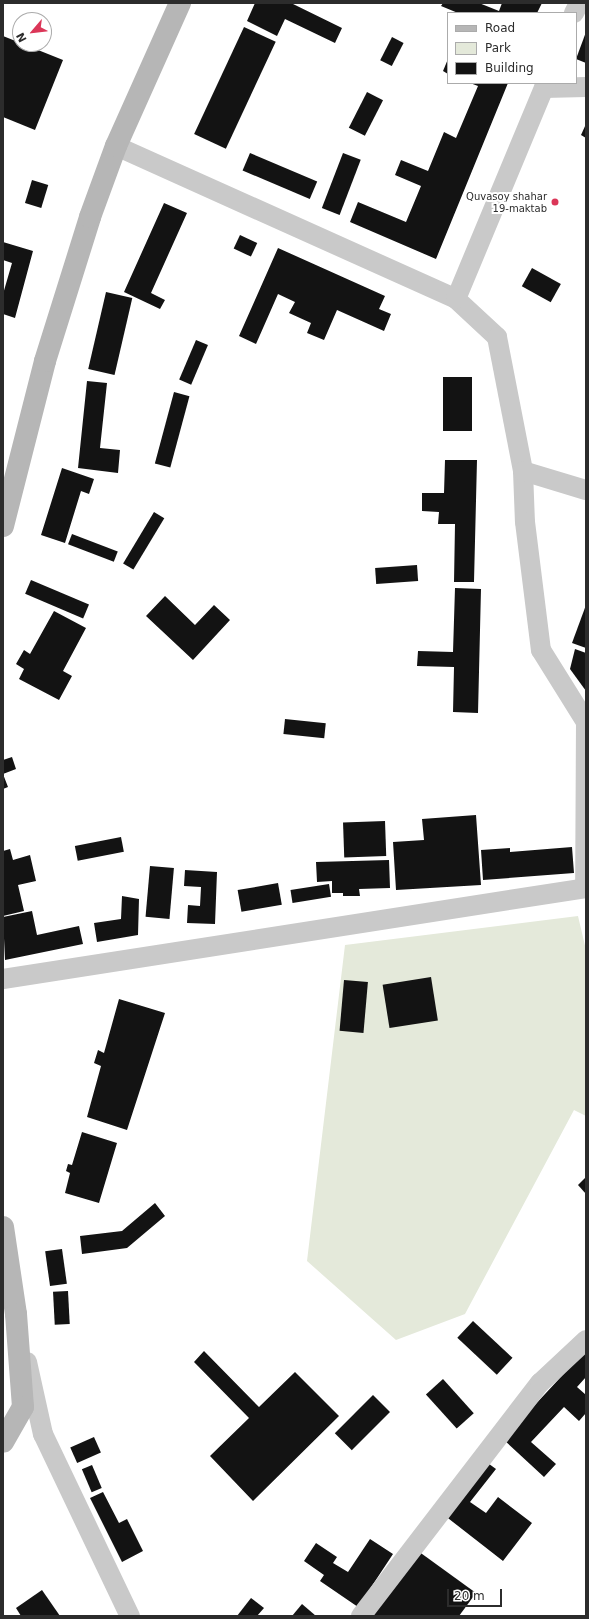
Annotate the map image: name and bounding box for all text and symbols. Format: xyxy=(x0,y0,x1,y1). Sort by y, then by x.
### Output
north arrow xyxy=(12,12,52,52)
legend xyxy=(447,12,577,84)
text: Road xyxy=(485,21,515,35)
text: N xyxy=(14,30,30,45)
text: Park xyxy=(485,41,511,55)
text: Building xyxy=(485,61,534,75)
place label: Quvasoy shahar 19-maktab xyxy=(466,190,547,214)
marker: Quvasoy shahar 19-maktab xyxy=(550,197,560,207)
scale bar xyxy=(449,1581,504,1607)
text: 20 m xyxy=(454,1589,485,1603)

